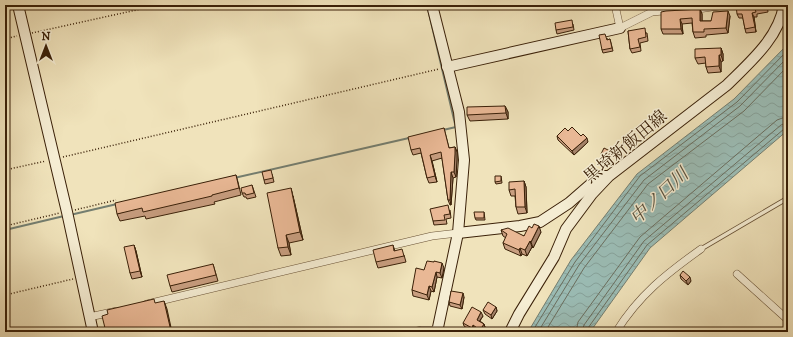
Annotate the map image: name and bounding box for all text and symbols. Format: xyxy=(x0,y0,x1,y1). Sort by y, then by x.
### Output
north arrow xyxy=(26,26,66,66)
text: N xyxy=(41,30,51,44)
street label: 黒埼新飯田線 xyxy=(580,106,672,188)
water label: 中ノ口川 xyxy=(626,163,695,229)

